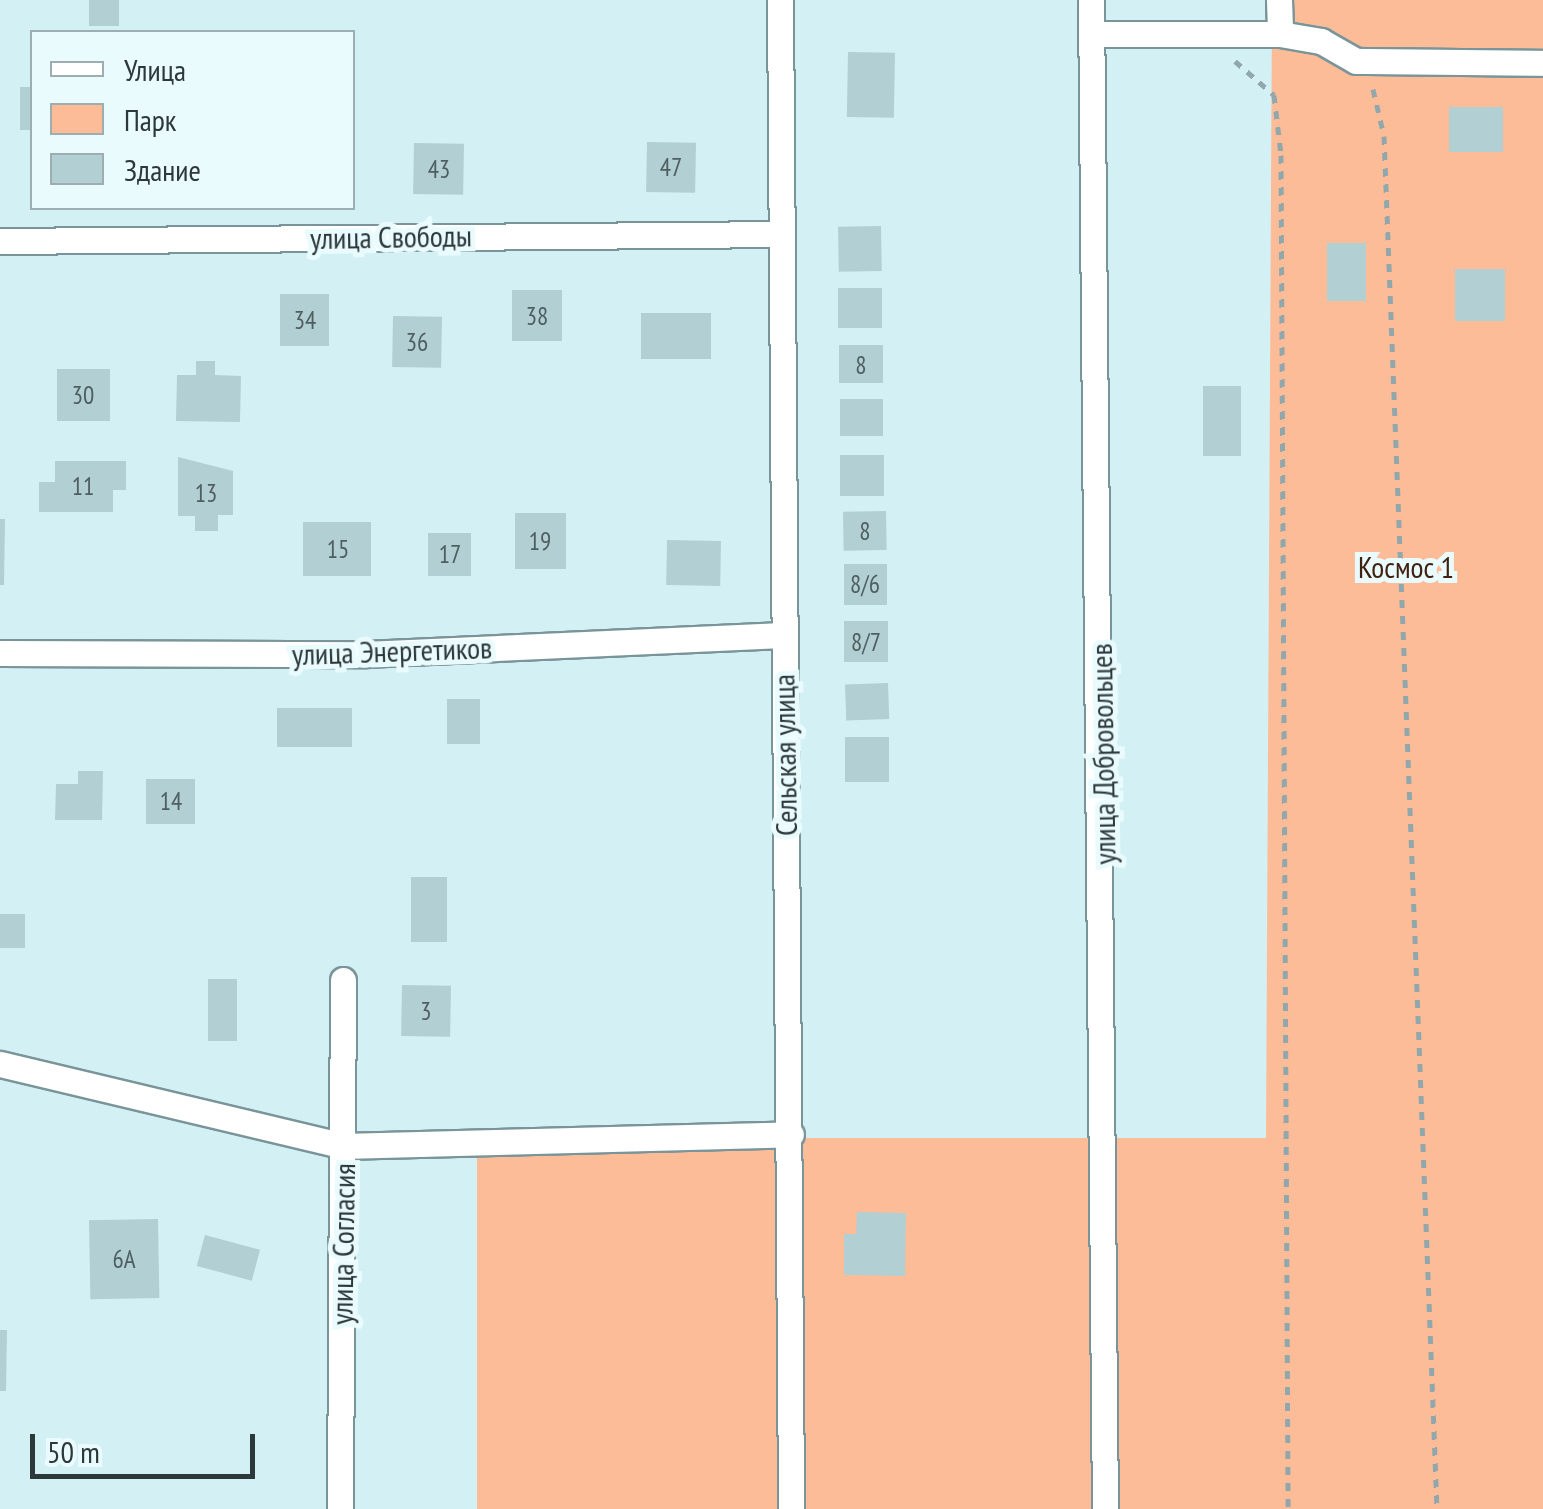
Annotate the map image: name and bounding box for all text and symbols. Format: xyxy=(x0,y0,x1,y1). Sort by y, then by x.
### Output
legend xyxy=(30,30,355,210)
text: Улица xyxy=(124,50,186,89)
text: Парк xyxy=(124,100,176,139)
text: Здание xyxy=(124,150,201,189)
house number: 47 xyxy=(660,152,682,182)
house number: 43 xyxy=(428,154,450,184)
street label: улица Свободы xyxy=(310,218,472,256)
house number: 38 xyxy=(526,301,548,331)
house number: 34 xyxy=(294,305,316,335)
house number: 36 xyxy=(406,327,428,357)
house number: 8 xyxy=(855,350,867,380)
house number: 30 xyxy=(72,380,94,410)
house number: 11 xyxy=(72,471,94,501)
house number: 13 xyxy=(195,478,217,508)
house number: 8 xyxy=(859,516,871,546)
house number: 19 xyxy=(529,526,551,556)
house number: 15 xyxy=(327,534,349,564)
house number: 17 xyxy=(439,539,461,569)
park label: Космос 1 xyxy=(1358,549,1454,585)
house number: 8/6 xyxy=(850,569,880,599)
house number: 8/7 xyxy=(851,627,881,657)
street label: улица Энергетиков xyxy=(291,630,493,672)
street label: улица Добровольцев xyxy=(1083,643,1123,865)
street label: Сельская улица xyxy=(766,674,804,836)
house number: 14 xyxy=(160,786,182,816)
house number: 3 xyxy=(420,996,432,1026)
street label: улица Согласия xyxy=(324,1163,362,1325)
house number: 6А xyxy=(112,1244,136,1274)
scale bar xyxy=(35,1414,260,1476)
text: 50 m xyxy=(47,1432,100,1471)

